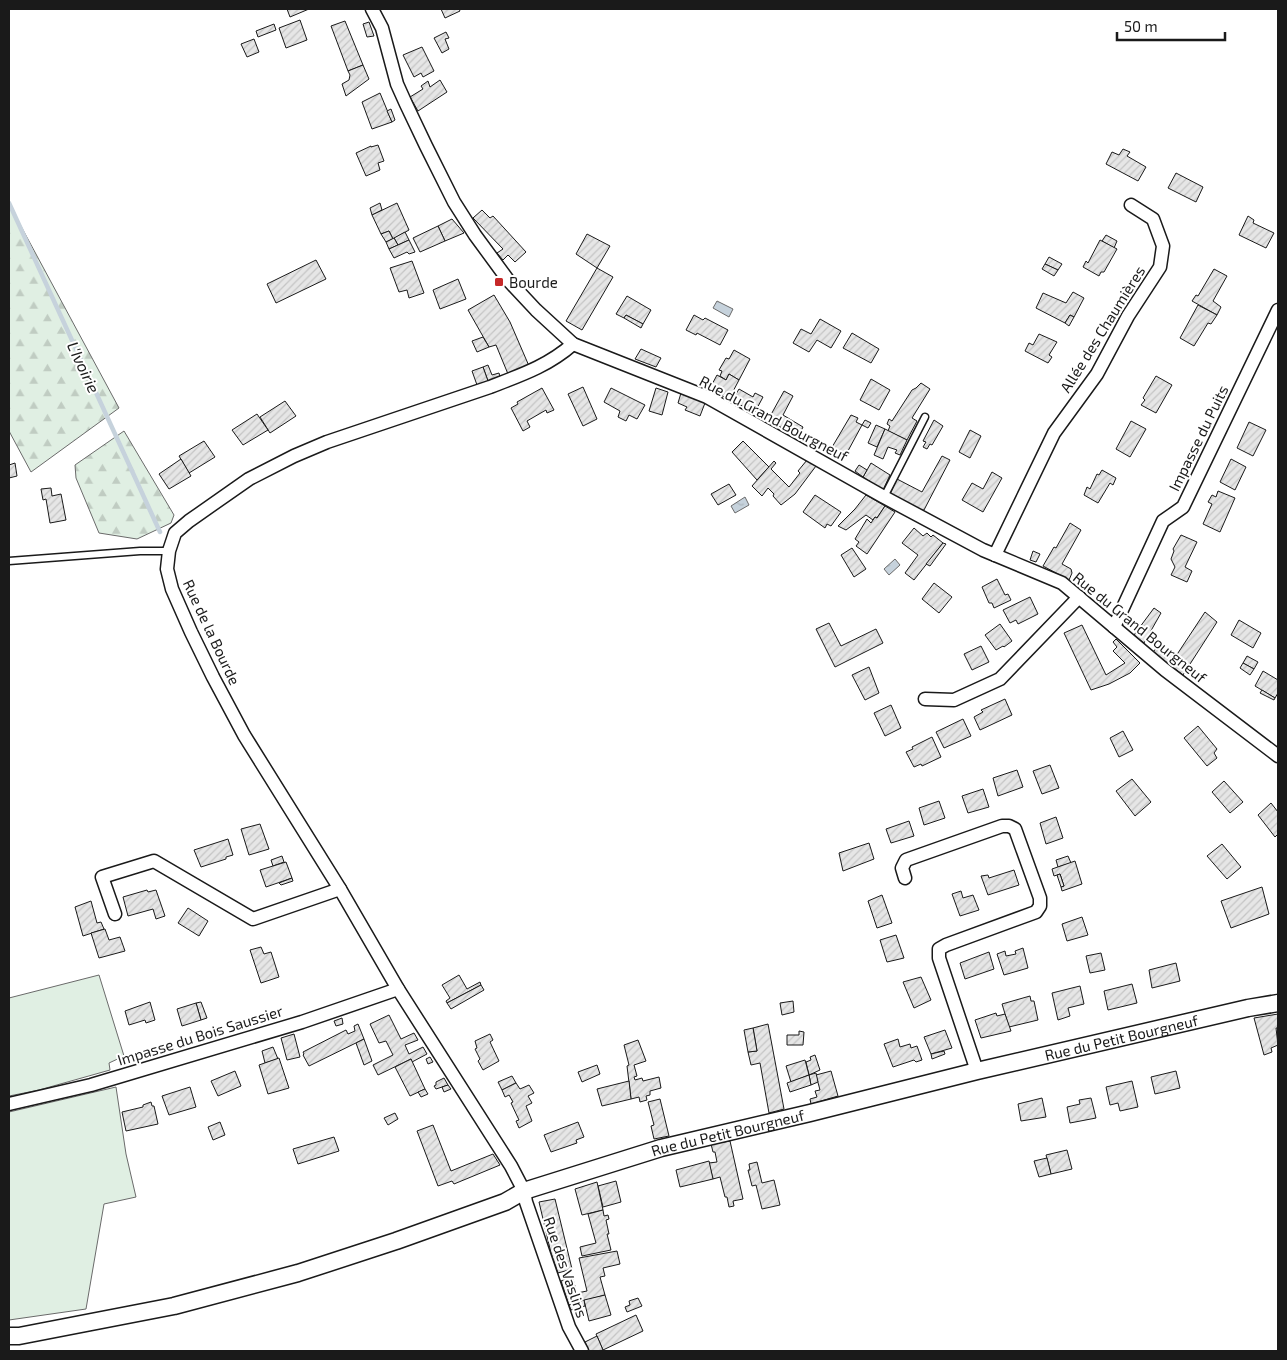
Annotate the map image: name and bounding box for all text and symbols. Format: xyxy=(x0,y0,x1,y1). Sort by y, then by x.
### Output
scale bar xyxy=(1117,10,1224,42)
text: 50 m xyxy=(1124,17,1158,35)
street label: Allée des Chaumières xyxy=(1056,262,1148,396)
place label: Bourde xyxy=(509,273,558,291)
marker: Bourde xyxy=(493,276,505,288)
water label: L'Ivoirie xyxy=(64,338,104,396)
street label: Rue du Grand Bourgneuf xyxy=(697,371,852,465)
street label: Impasse du Puits xyxy=(1165,382,1231,494)
street label: Rue du Grand Bourgneuf xyxy=(1070,568,1210,686)
street label: Rue de la Bourde xyxy=(180,576,244,688)
street label: Impasse du Bois Saussier xyxy=(115,1001,285,1069)
street label: Rue du Petit Bourgneuf xyxy=(1043,1011,1200,1064)
street label: Rue du Petit Bourgneuf xyxy=(649,1106,806,1160)
street label: Rue des Vaslins xyxy=(540,1214,592,1320)

